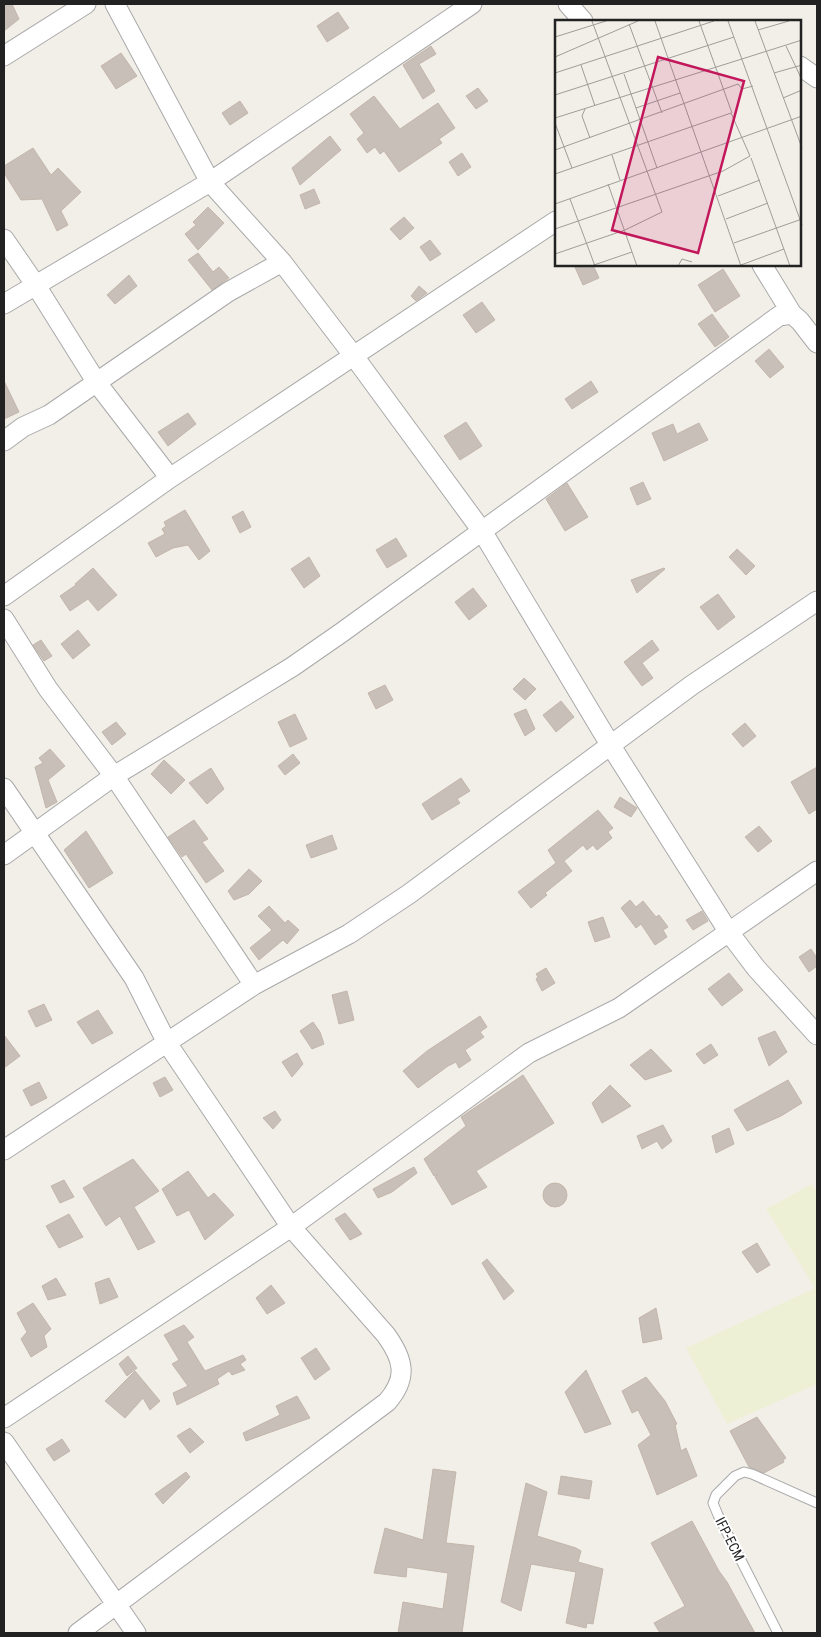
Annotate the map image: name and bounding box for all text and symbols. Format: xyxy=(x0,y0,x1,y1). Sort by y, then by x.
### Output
inset map xyxy=(555,20,801,266)
street label: IFP-ECM xyxy=(712,1514,748,1564)

